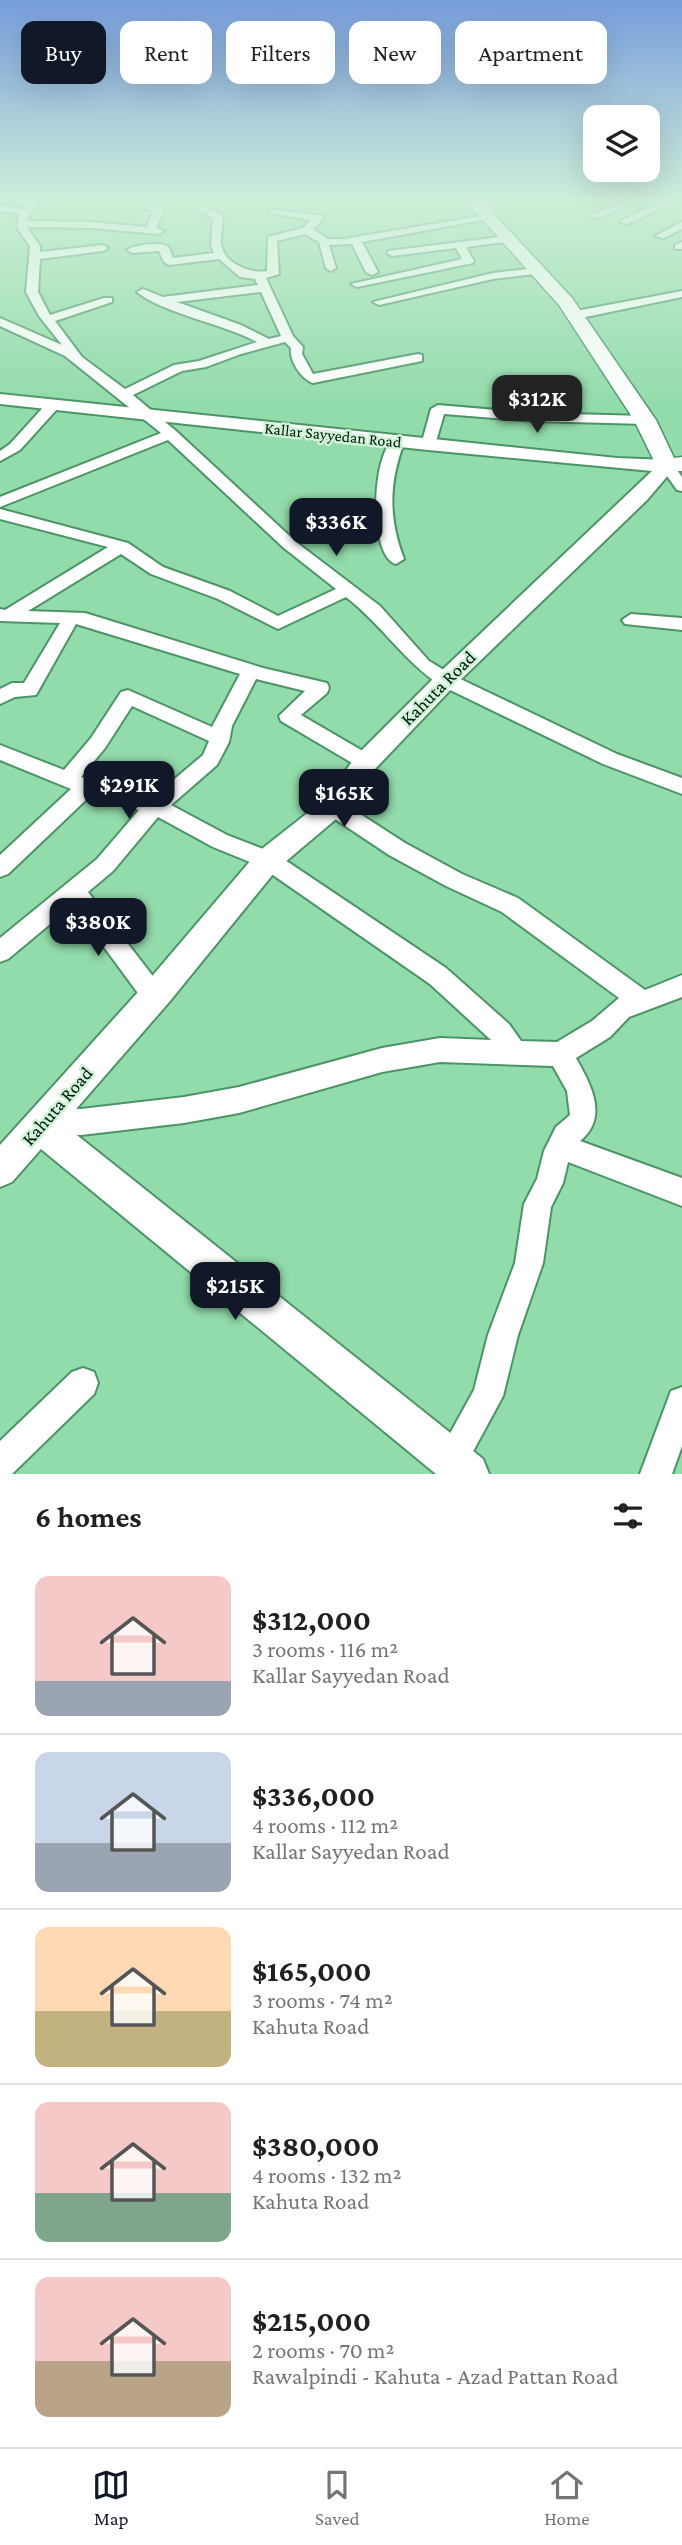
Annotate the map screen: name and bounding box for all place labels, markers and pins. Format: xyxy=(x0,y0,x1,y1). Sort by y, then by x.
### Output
pin: $312K xyxy=(488,376,586,435)
pin: $336K xyxy=(287,498,385,558)
pin: $291K xyxy=(80,762,178,821)
pin: $165K xyxy=(295,770,393,829)
pin: $380K xyxy=(49,898,147,958)
pin: $215K xyxy=(186,1262,284,1322)

